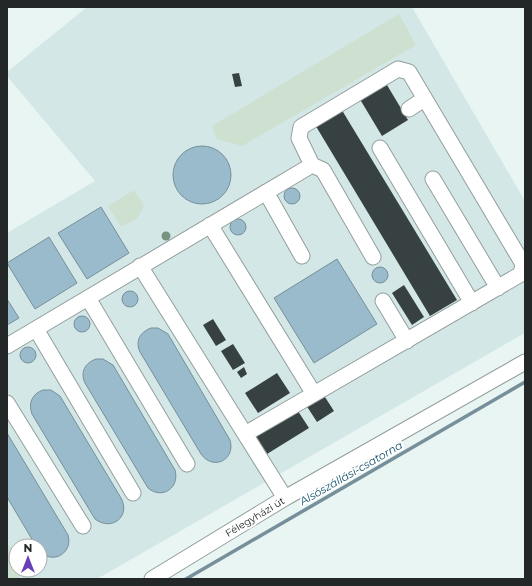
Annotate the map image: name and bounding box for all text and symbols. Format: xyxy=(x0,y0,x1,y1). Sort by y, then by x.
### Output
water label: Alsószállási-csatorna xyxy=(296,438,405,509)
street label: Félegyházi út xyxy=(223,494,287,540)
north arrow xyxy=(8,538,48,578)
text: N xyxy=(24,541,32,555)

